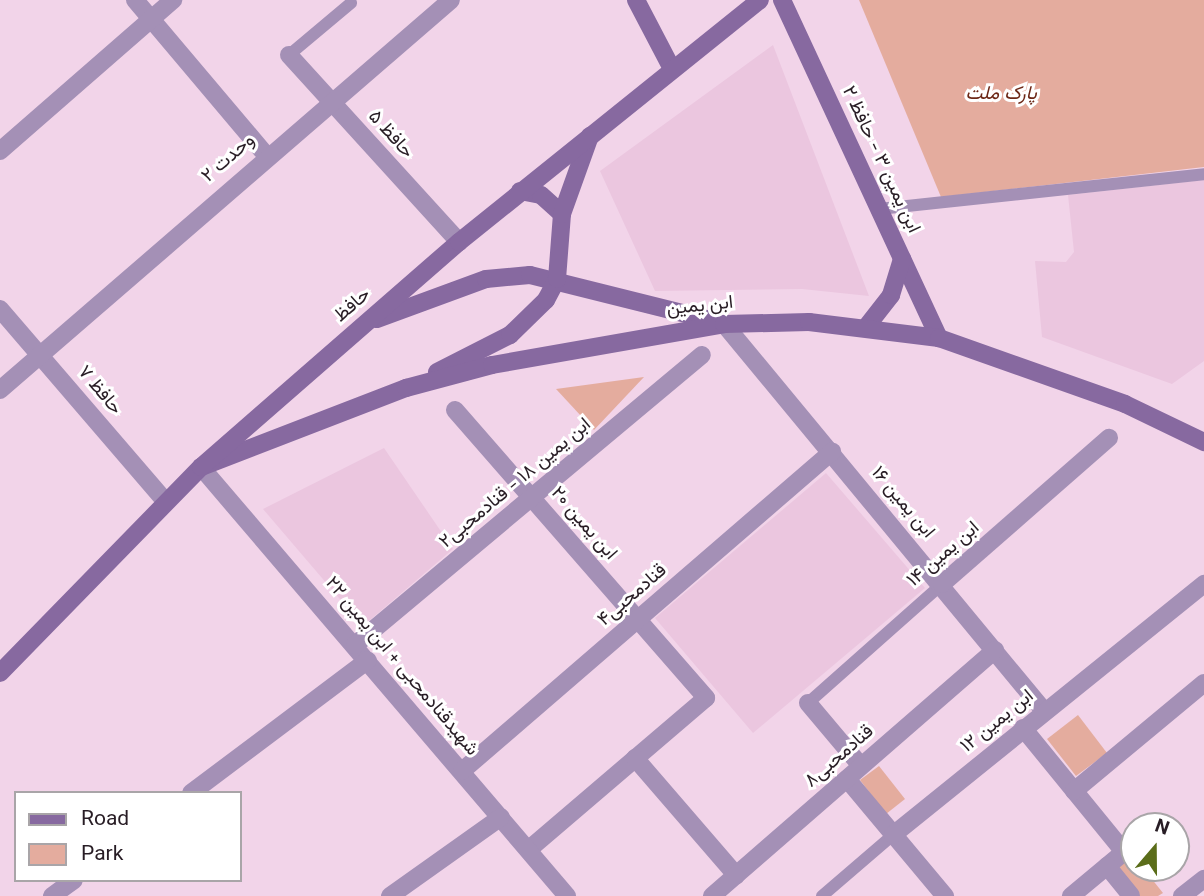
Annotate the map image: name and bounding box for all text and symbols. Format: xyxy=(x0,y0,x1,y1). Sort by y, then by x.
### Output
street label: ابن یمین ۳ - حافظ ۲ xyxy=(836,83,924,237)
park label: پارک ملت xyxy=(965,84,1037,106)
street label: حافظ ۵ xyxy=(362,106,418,164)
street label: وحدت ۲ xyxy=(198,130,260,188)
street label: حافظ xyxy=(330,284,376,328)
street label: ابن یمین xyxy=(666,292,734,322)
street label: حافظ ۷ xyxy=(72,362,126,420)
street label: ابن یمین ۱۸ - قنادمحبی۲ xyxy=(436,414,596,554)
street label: ابن یمین ۱۶ xyxy=(865,462,939,544)
street label: ابن یمین ۲۰ xyxy=(545,483,621,565)
street label: ابن یمین ۱۴ xyxy=(903,517,985,593)
street label: قنادمحبی۴ xyxy=(594,560,672,632)
street label: شهیدقنادمحبی + ابن یمین ۲۲ xyxy=(319,573,483,761)
street label: ابن یمین ۱۲ xyxy=(957,686,1039,758)
street label: قنادمحبی۸ xyxy=(801,721,879,793)
legend xyxy=(14,791,242,882)
text: Road xyxy=(81,803,129,836)
north arrow xyxy=(1120,812,1190,882)
text: N xyxy=(1150,813,1173,845)
text: Park xyxy=(81,838,123,871)

